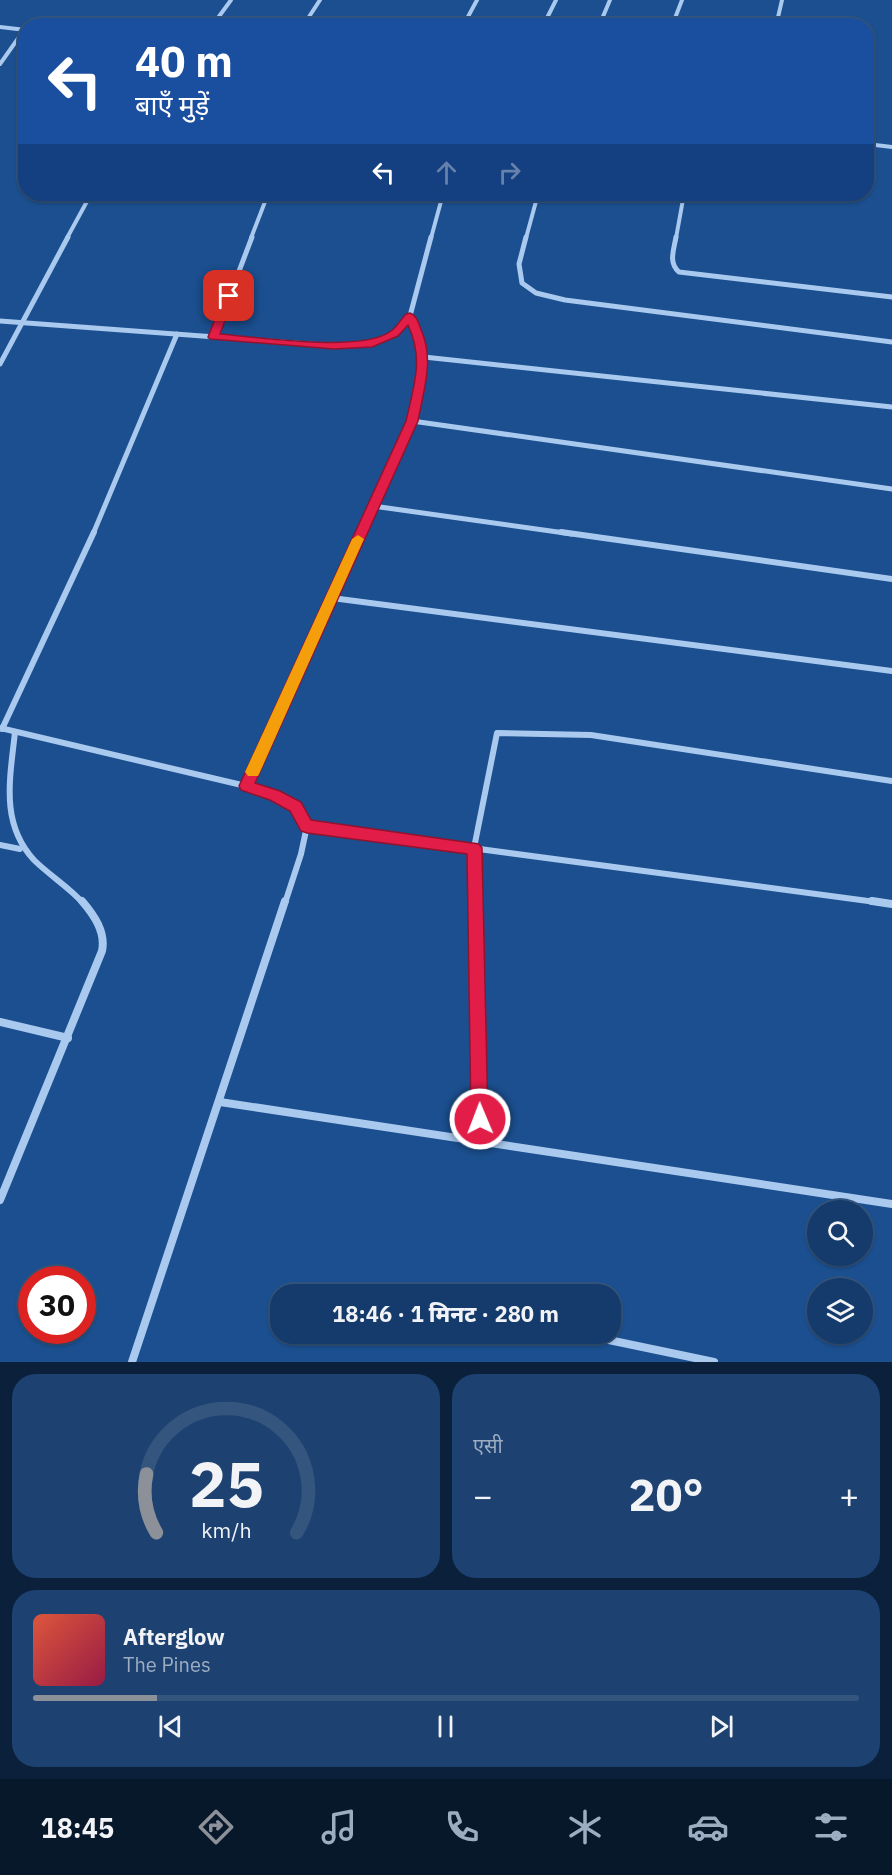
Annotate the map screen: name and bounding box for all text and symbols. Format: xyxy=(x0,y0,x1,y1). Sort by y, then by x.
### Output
text: 40 m xyxy=(135,34,233,89)
icon: left xyxy=(36,42,114,120)
text: बाएँ मुड़ें xyxy=(135,87,209,122)
icon: left xyxy=(367,156,400,189)
icon: ahead xyxy=(430,156,463,189)
icon: right xyxy=(493,156,526,189)
pin xyxy=(203,270,254,321)
icon: arrive xyxy=(212,279,245,312)
position arrow xyxy=(448,1087,512,1151)
map controls xyxy=(807,1200,873,1344)
button: search xyxy=(807,1200,873,1266)
speed limit sign: 30 xyxy=(18,1266,96,1344)
button: layers xyxy=(807,1278,873,1344)
text: 18:46 · 1 मिनट · 280 m xyxy=(332,1299,559,1328)
text: एसी xyxy=(473,1432,503,1459)
text: 25 xyxy=(189,1443,263,1524)
text: 20° xyxy=(628,1465,704,1523)
text: − xyxy=(473,1474,493,1517)
text: + xyxy=(839,1474,859,1517)
text: km/h xyxy=(201,1516,251,1544)
text: Afterglow xyxy=(123,1622,225,1651)
text: The Pines xyxy=(123,1651,211,1678)
icon: previous xyxy=(154,1710,187,1743)
icon: pause xyxy=(429,1710,462,1743)
icon: next xyxy=(705,1710,738,1743)
icon: directions xyxy=(195,1806,237,1848)
icon: music xyxy=(318,1806,360,1848)
icon: phone xyxy=(441,1806,483,1848)
icon: climate xyxy=(564,1806,606,1848)
icon: car xyxy=(687,1806,729,1848)
icon: filters xyxy=(810,1806,852,1848)
text: 18:45 xyxy=(40,1810,114,1845)

